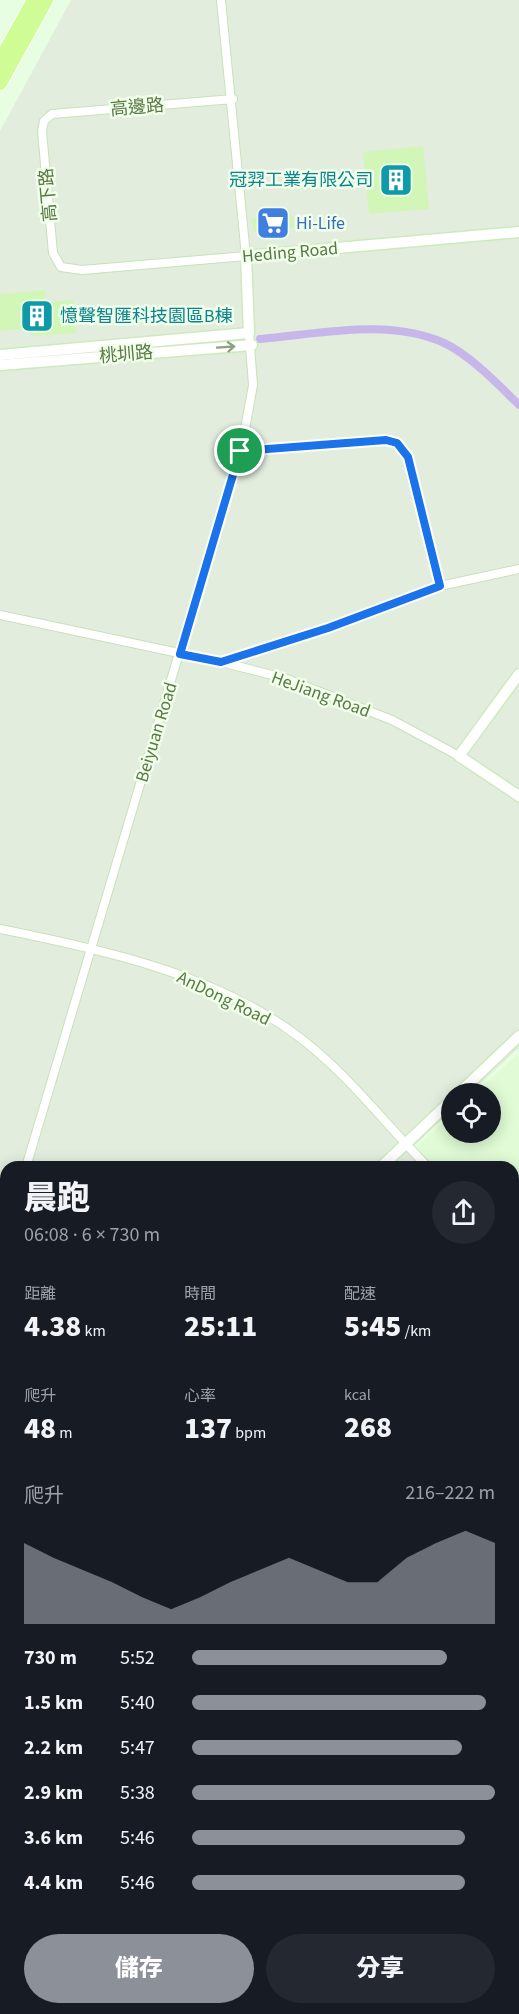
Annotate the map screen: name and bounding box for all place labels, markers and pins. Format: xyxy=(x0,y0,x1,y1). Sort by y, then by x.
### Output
building icon: 冠羿工業有限公司 xyxy=(378,162,414,198)
place label: 冠羿工業有限公司 xyxy=(229,168,373,193)
supermarket icon: Hi-Life xyxy=(255,205,291,241)
place label: Hi-Life xyxy=(296,211,345,236)
building icon: 憶聲智匯科技園區B棟 xyxy=(19,298,55,334)
place label: 憶聲智匯科技園區B棟 xyxy=(60,304,233,329)
pin xyxy=(214,425,265,476)

